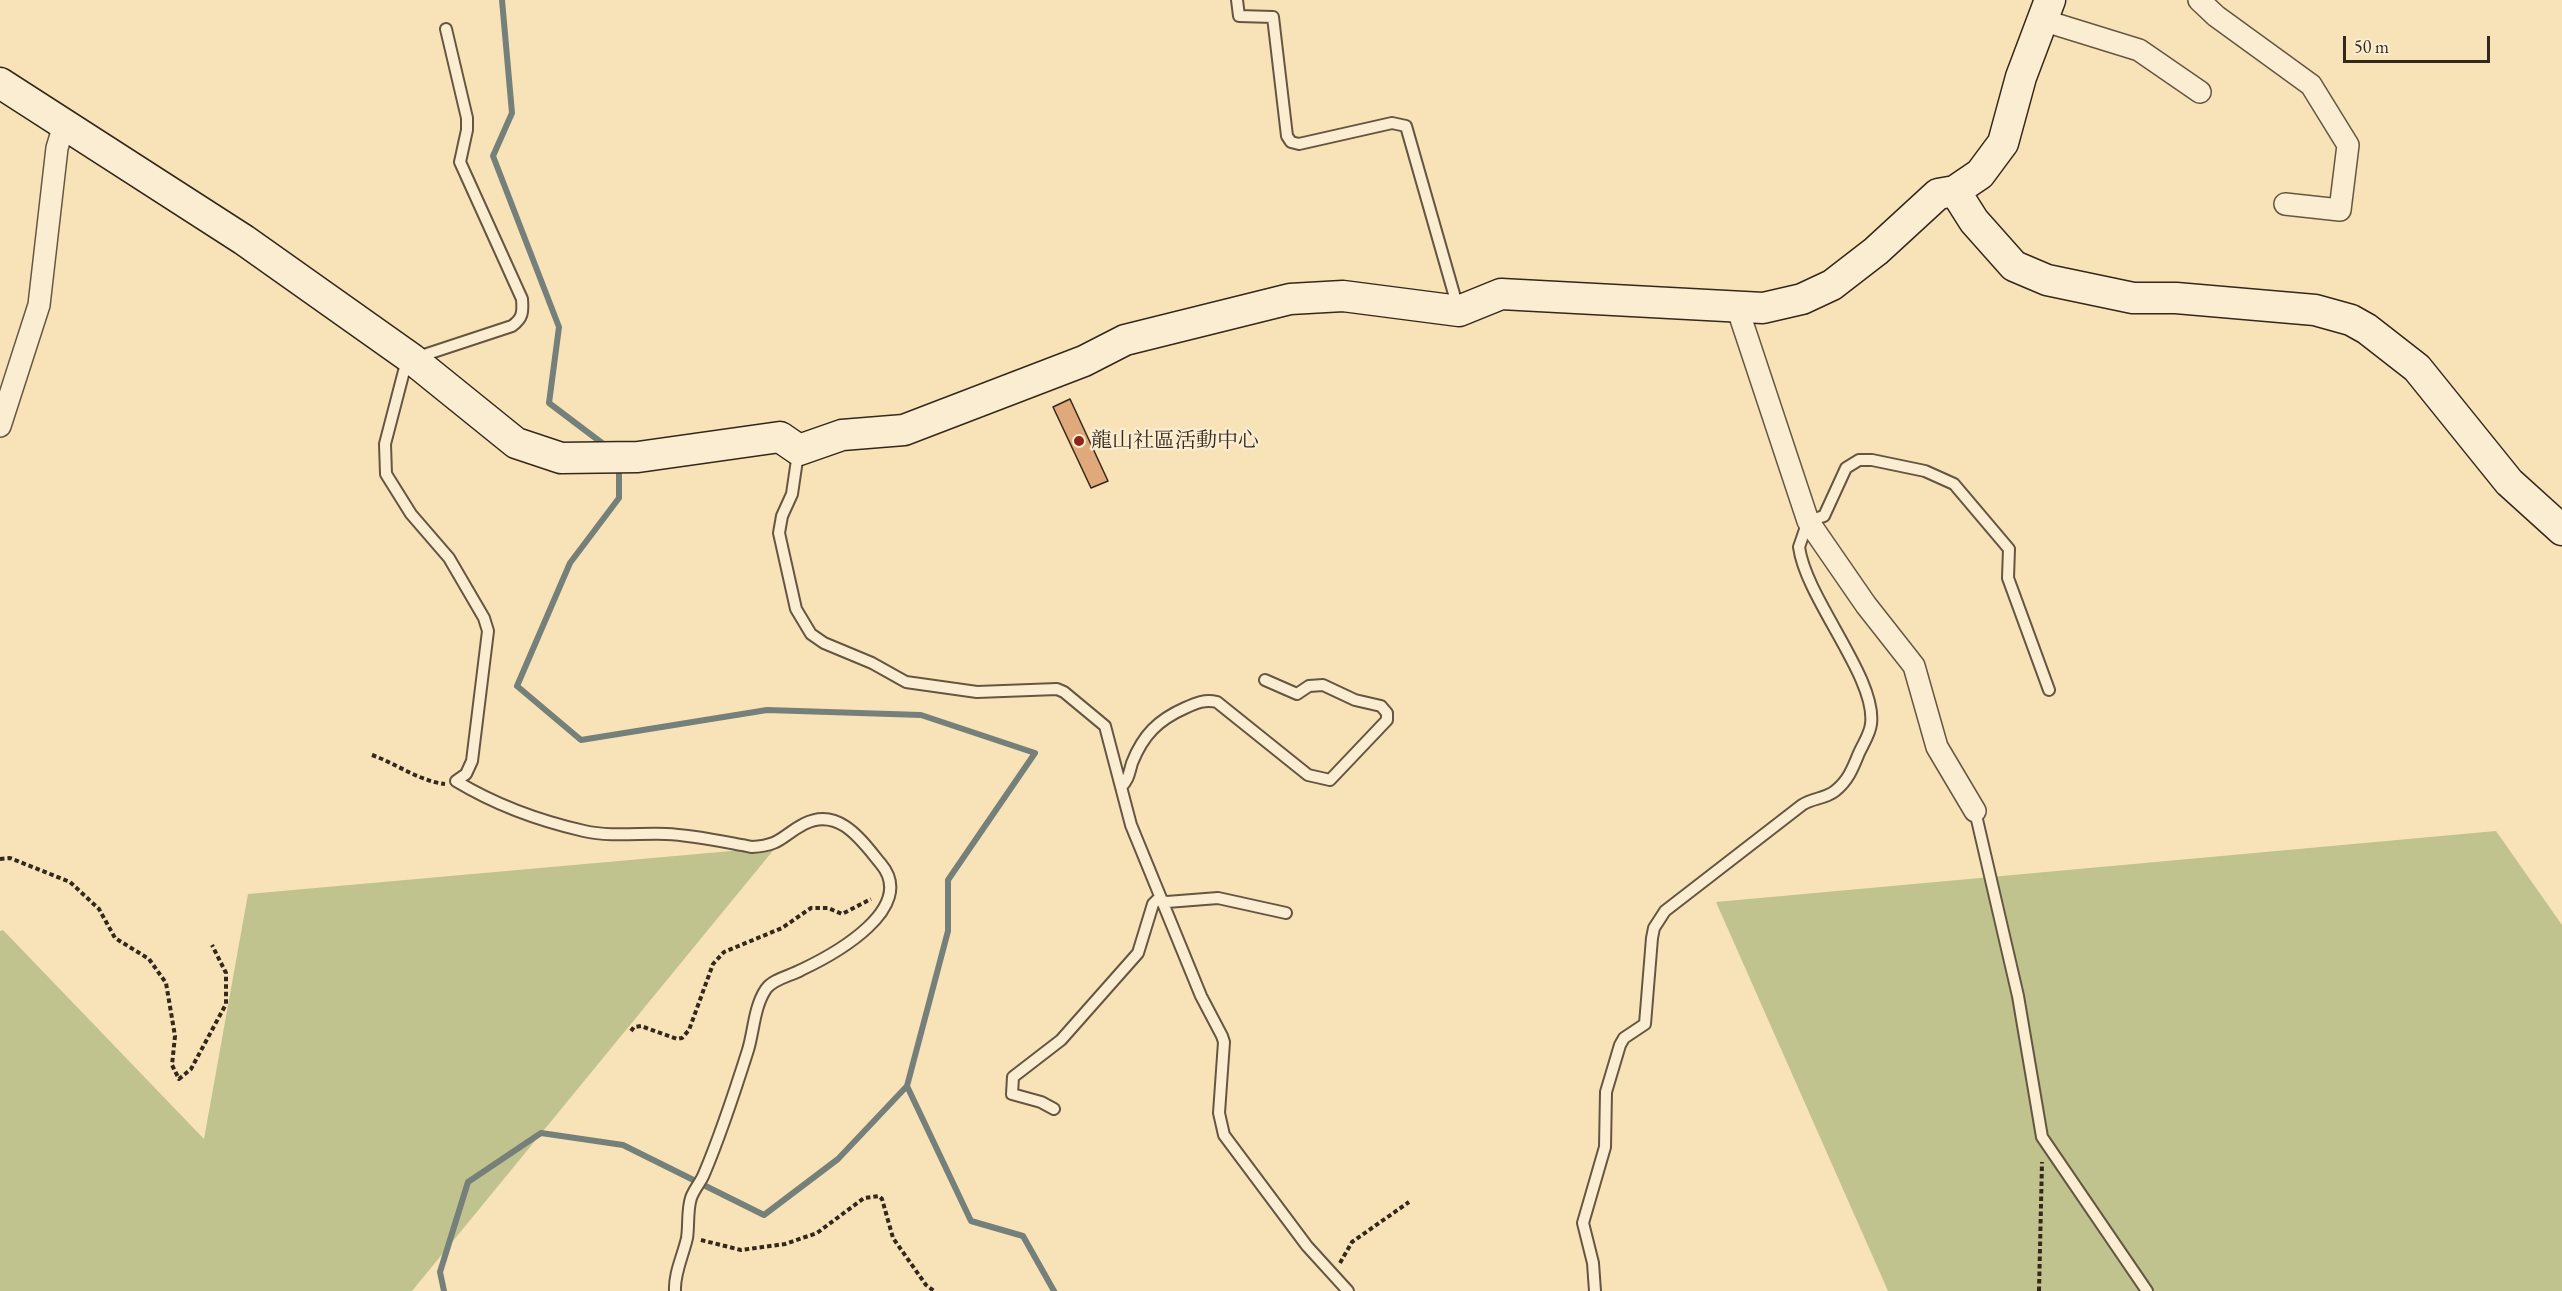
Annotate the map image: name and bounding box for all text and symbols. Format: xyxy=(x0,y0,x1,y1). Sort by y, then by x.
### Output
scale bar xyxy=(2346,24,2493,62)
text: 50 m xyxy=(2354,35,2389,58)
place label: 龍山社區活動中心 xyxy=(1091,428,1259,454)
marker: 龍山社區活動中心 xyxy=(1072,434,1086,448)

